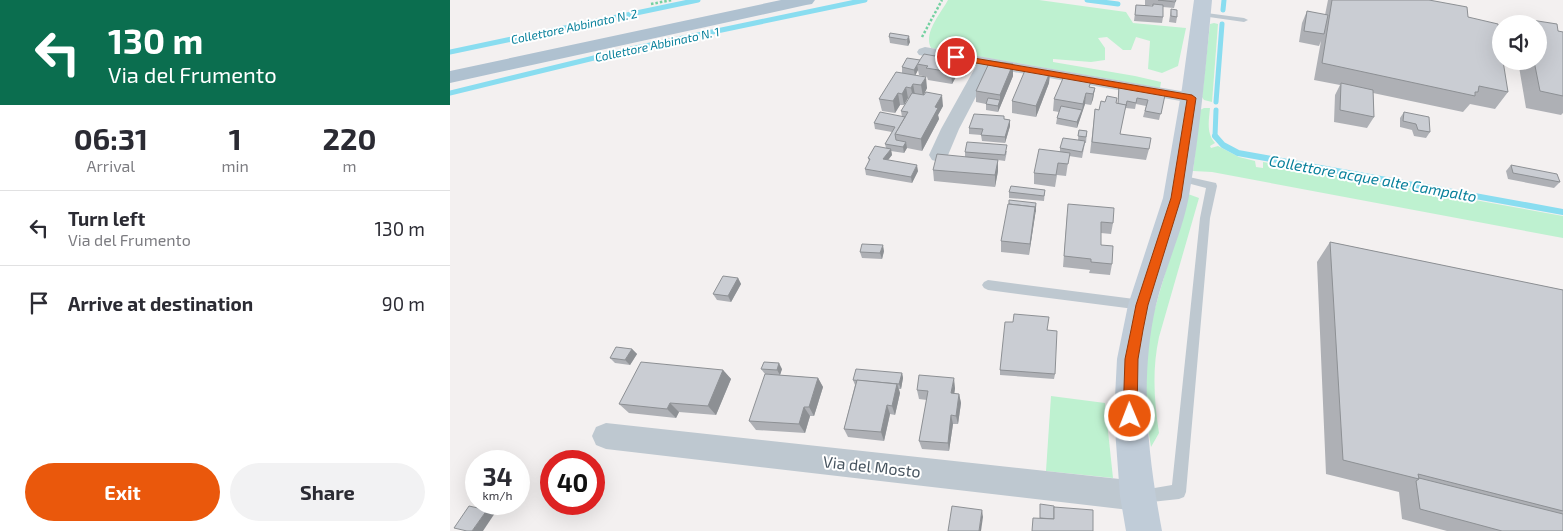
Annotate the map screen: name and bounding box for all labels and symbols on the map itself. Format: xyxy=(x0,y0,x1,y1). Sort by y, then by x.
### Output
water label: Collettore Abbinato N. 2 xyxy=(510,6,639,46)
water label: Collettore Abbinato N. 1 xyxy=(594,24,721,64)
pin xyxy=(935,36,977,78)
water label: Collettore acque alte Campalto xyxy=(1268,151,1478,205)
position arrow xyxy=(1103,389,1155,441)
speed limit sign: 40 xyxy=(540,450,605,515)
street label: Via del Mosto xyxy=(822,451,922,481)

